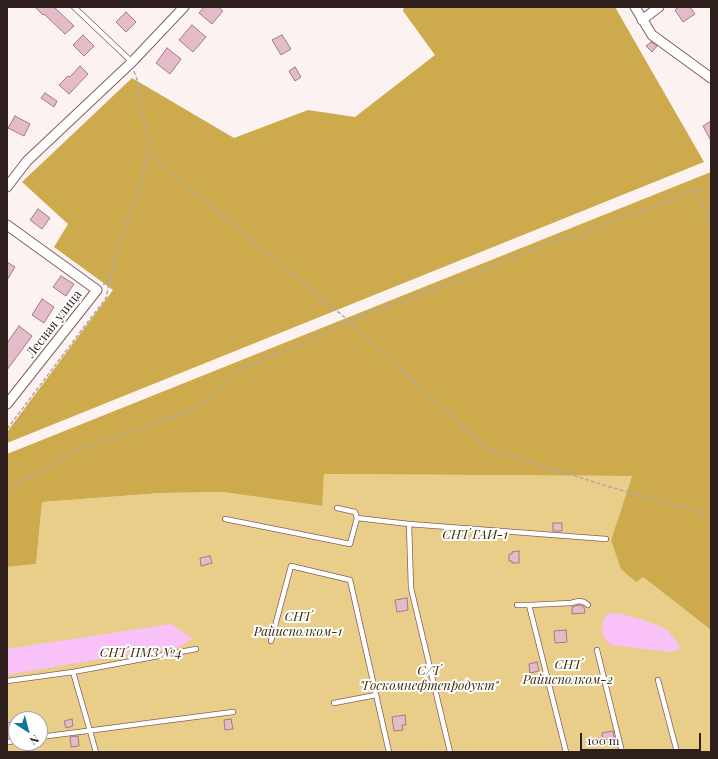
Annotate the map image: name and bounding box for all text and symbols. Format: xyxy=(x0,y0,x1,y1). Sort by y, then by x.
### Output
street label: Лесная улица xyxy=(23,287,85,361)
park label: СНТ ГАИ-1 xyxy=(442,527,508,543)
park label: СНТ Райисполком-1 xyxy=(254,609,342,640)
park label: СНТ ПМЗ №4 xyxy=(100,645,182,661)
park label: СНТ Райисполком-2 xyxy=(523,657,613,688)
park label: С/Т "Госкомнефтепродукт" xyxy=(360,663,498,694)
north arrow xyxy=(8,711,48,751)
scale bar xyxy=(582,725,703,751)
text: N xyxy=(27,732,42,749)
text: 100 m xyxy=(587,732,619,748)

